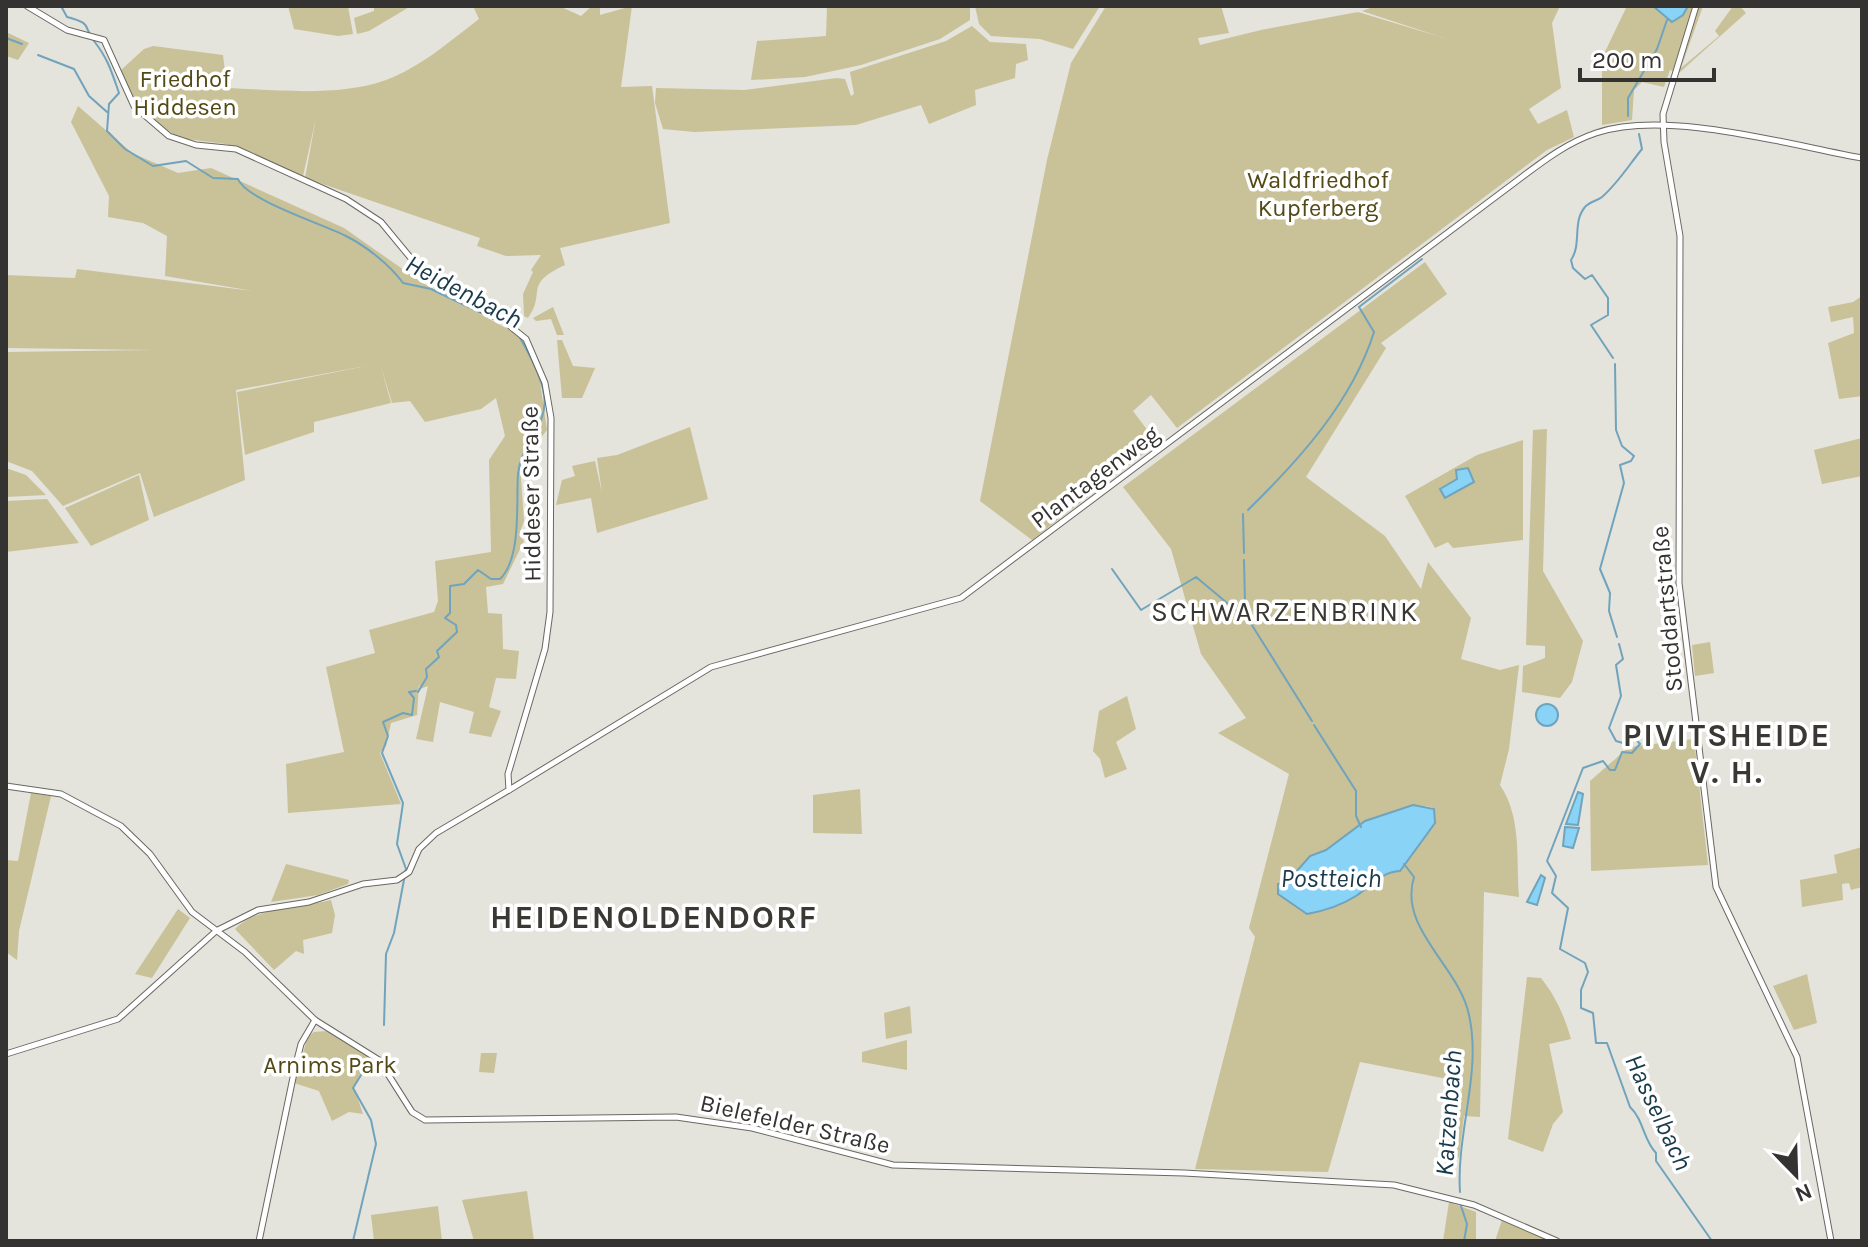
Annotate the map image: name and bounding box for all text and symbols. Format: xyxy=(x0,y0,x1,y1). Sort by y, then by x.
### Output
scale bar xyxy=(1580,32,1714,82)
text: 200 m xyxy=(1592,46,1663,74)
park label: Friedhof Hiddesen xyxy=(133,65,237,121)
park label: Waldfriedhof Kupferberg xyxy=(1247,166,1389,222)
water label: Heidenbach xyxy=(400,248,527,335)
street label: Hiddeser Straße xyxy=(515,406,547,582)
street label: Plantagenweg xyxy=(1025,419,1165,534)
street label: Stoddartstraße xyxy=(1646,525,1688,693)
district label: SCHWARZENBRINK xyxy=(1151,595,1419,628)
district label: PIVITSHEIDE V. H. xyxy=(1623,717,1831,791)
water label: Postteich xyxy=(1281,863,1381,894)
district label: HEIDENOLDENDORF xyxy=(490,899,818,936)
water label: Katzenbach xyxy=(1429,1049,1468,1177)
water label: Hasselbach xyxy=(1618,1049,1699,1175)
park label: Arnims Park xyxy=(263,1051,397,1079)
street label: Bielefelder Straße xyxy=(697,1089,893,1159)
north arrow xyxy=(1756,1135,1836,1215)
text: N xyxy=(1791,1177,1816,1208)

